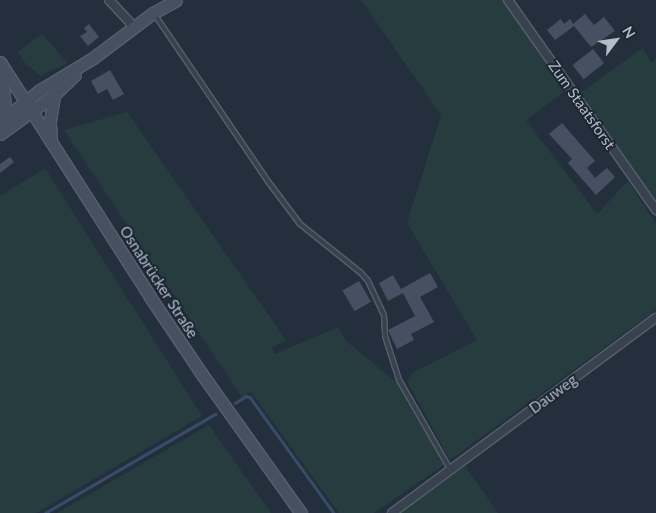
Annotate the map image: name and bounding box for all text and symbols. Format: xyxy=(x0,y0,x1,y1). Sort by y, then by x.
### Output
north arrow xyxy=(591,15,641,65)
text: N xyxy=(619,23,639,41)
street label: Zum Staatsforst xyxy=(545,57,619,153)
street label: Osnabrücker Straße xyxy=(116,222,202,342)
street label: Dauweg xyxy=(526,371,580,417)

